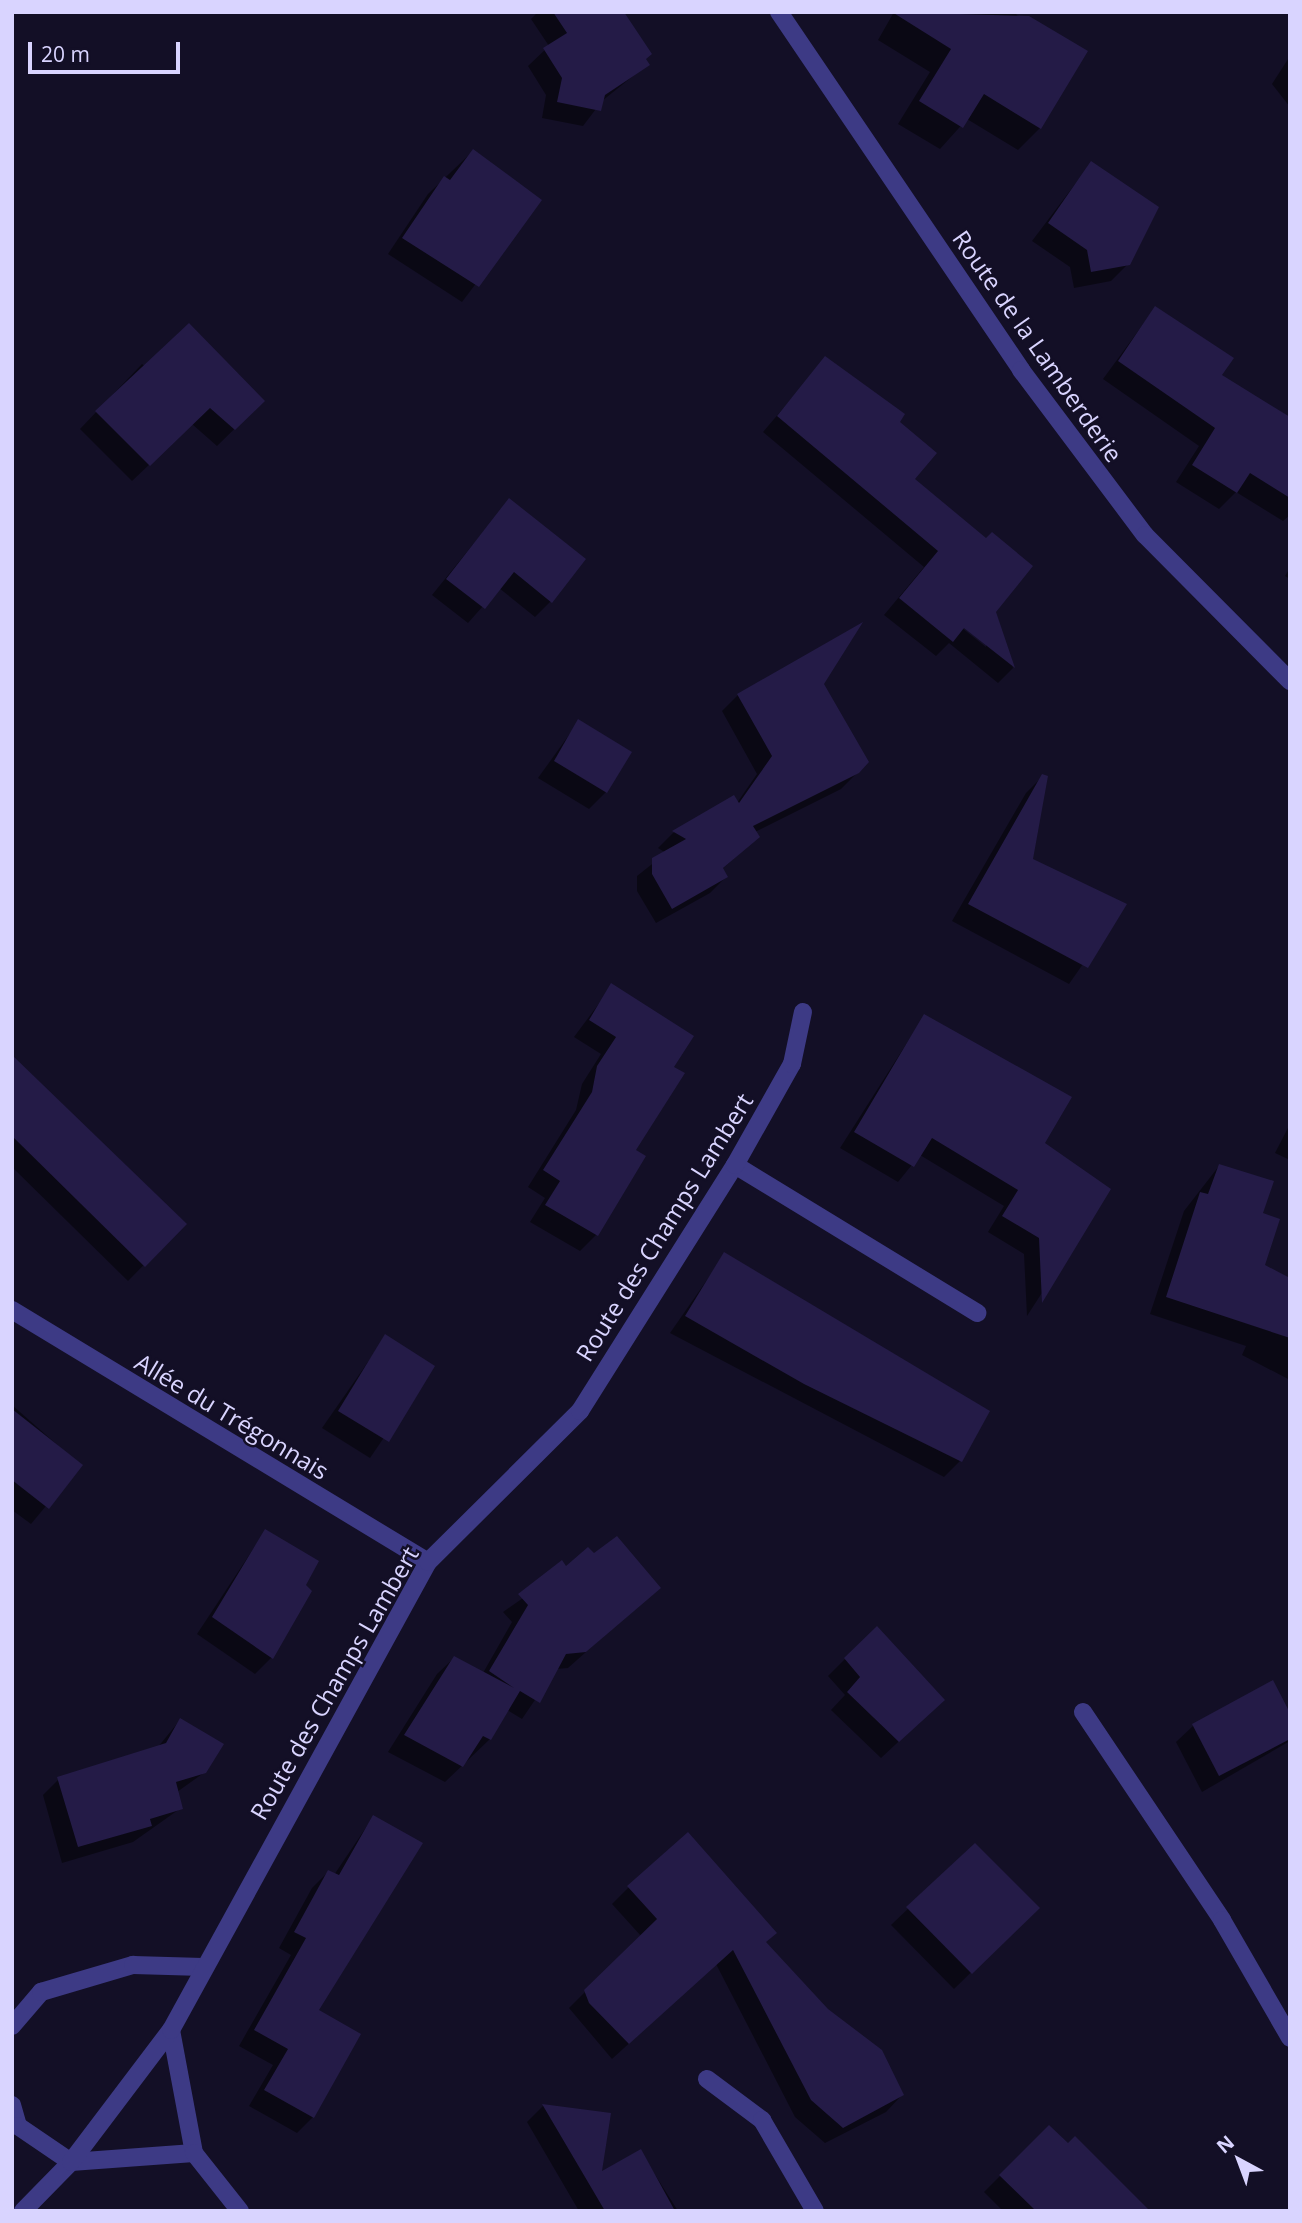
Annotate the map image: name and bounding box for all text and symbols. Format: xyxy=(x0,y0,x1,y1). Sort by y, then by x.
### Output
scale bar xyxy=(32,28,184,72)
text: 20 m xyxy=(41,40,90,68)
street label: Route de la Lamberderie xyxy=(947,225,1129,467)
street label: Route des Champs Lambert xyxy=(570,1088,758,1366)
street label: Allée du Trégonnais xyxy=(130,1347,334,1485)
street label: Route des Champs Lambert xyxy=(244,1541,424,1825)
north arrow xyxy=(1204,2125,1274,2195)
text: N xyxy=(1211,2129,1240,2159)

